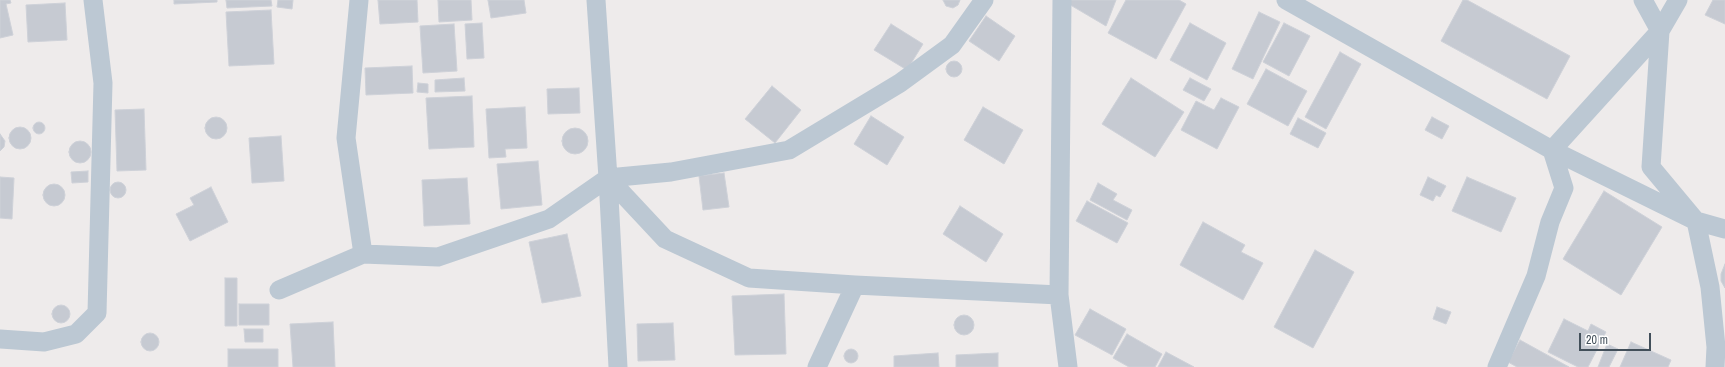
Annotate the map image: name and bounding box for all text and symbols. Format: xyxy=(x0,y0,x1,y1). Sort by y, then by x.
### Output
scale bar xyxy=(1581,325,1653,351)
text: 20 m xyxy=(1586,332,1608,348)

